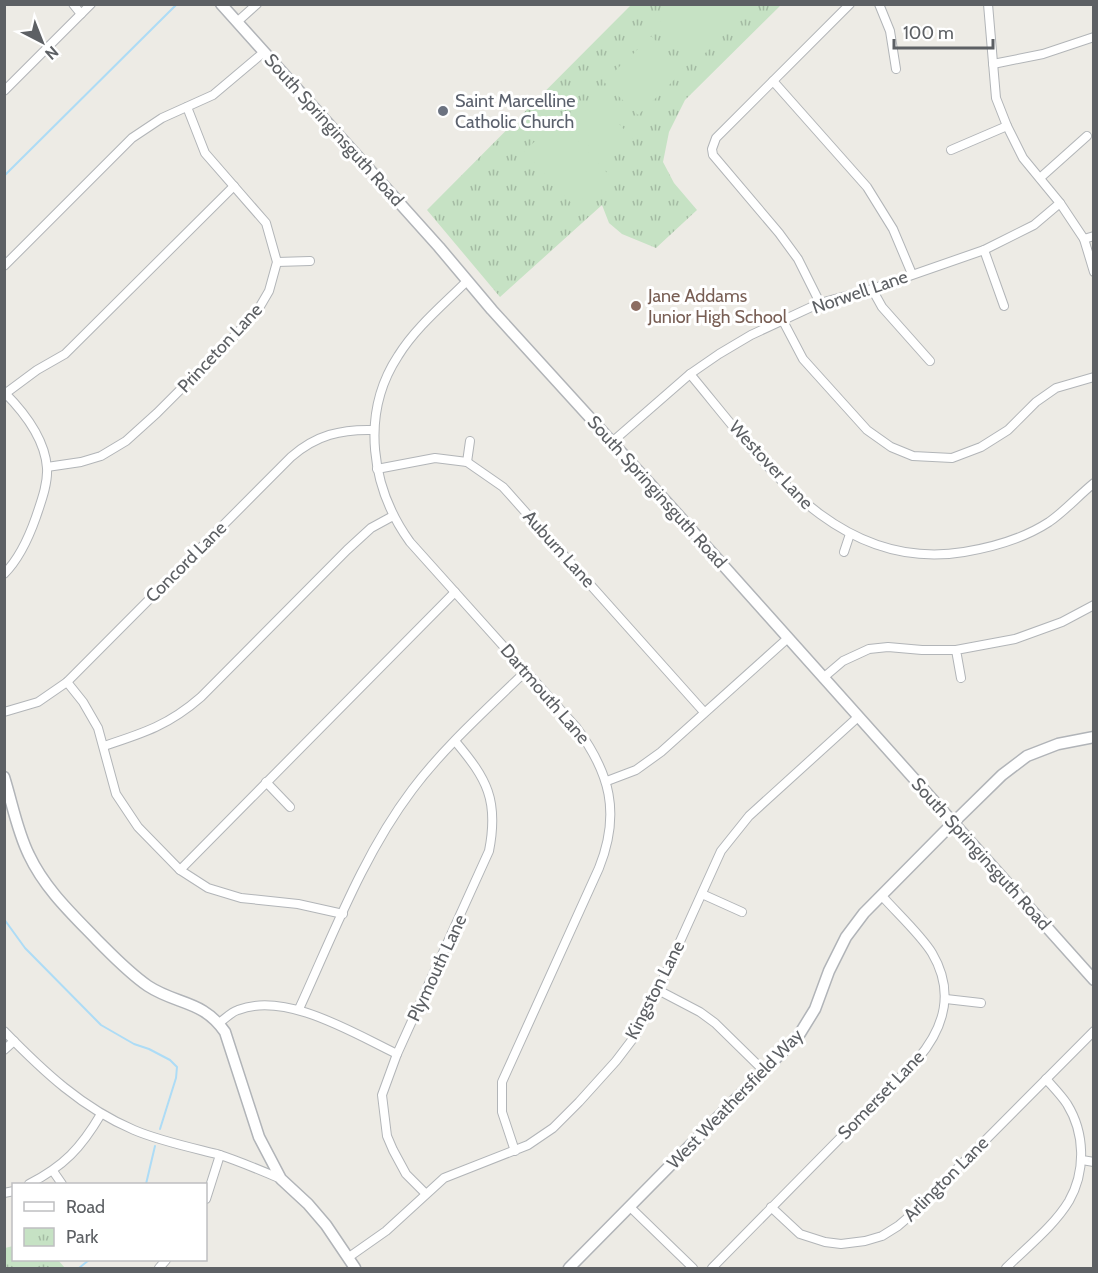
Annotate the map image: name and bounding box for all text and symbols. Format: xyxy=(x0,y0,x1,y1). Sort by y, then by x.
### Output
north arrow xyxy=(12,12,72,72)
scale bar xyxy=(894,12,993,50)
text: 100 m xyxy=(903,22,954,44)
text: N xyxy=(41,42,62,64)
street label: South Springinsguth Road xyxy=(260,49,408,211)
place label: Saint Marcelline Catholic Church xyxy=(455,90,575,133)
marker: Saint Marcelline Catholic Church xyxy=(436,104,450,118)
street label: Norwell Lane xyxy=(809,265,911,319)
place label: Jane Addams Junior High School xyxy=(647,285,788,328)
street label: Princeton Lane xyxy=(173,299,267,397)
marker: Jane Addams Junior High School xyxy=(629,299,643,313)
street label: South Springinsguth Road xyxy=(583,411,731,573)
street label: Westover Lane xyxy=(724,416,818,514)
street label: Auburn Lane xyxy=(519,506,599,592)
street label: Concord Lane xyxy=(141,517,231,607)
street label: Dartmouth Lane xyxy=(496,640,594,748)
street label: South Springinsguth Road xyxy=(907,773,1055,935)
street label: Plymouth Lane xyxy=(403,911,471,1025)
street label: Kingston Lane xyxy=(621,937,689,1043)
street label: West Weathersfield Way xyxy=(662,1024,808,1174)
street label: Somerset Lane xyxy=(833,1046,929,1144)
street label: Arlington Lane xyxy=(899,1132,993,1226)
legend xyxy=(12,1183,207,1261)
text: Road xyxy=(66,1196,105,1218)
text: Park xyxy=(66,1226,99,1248)

